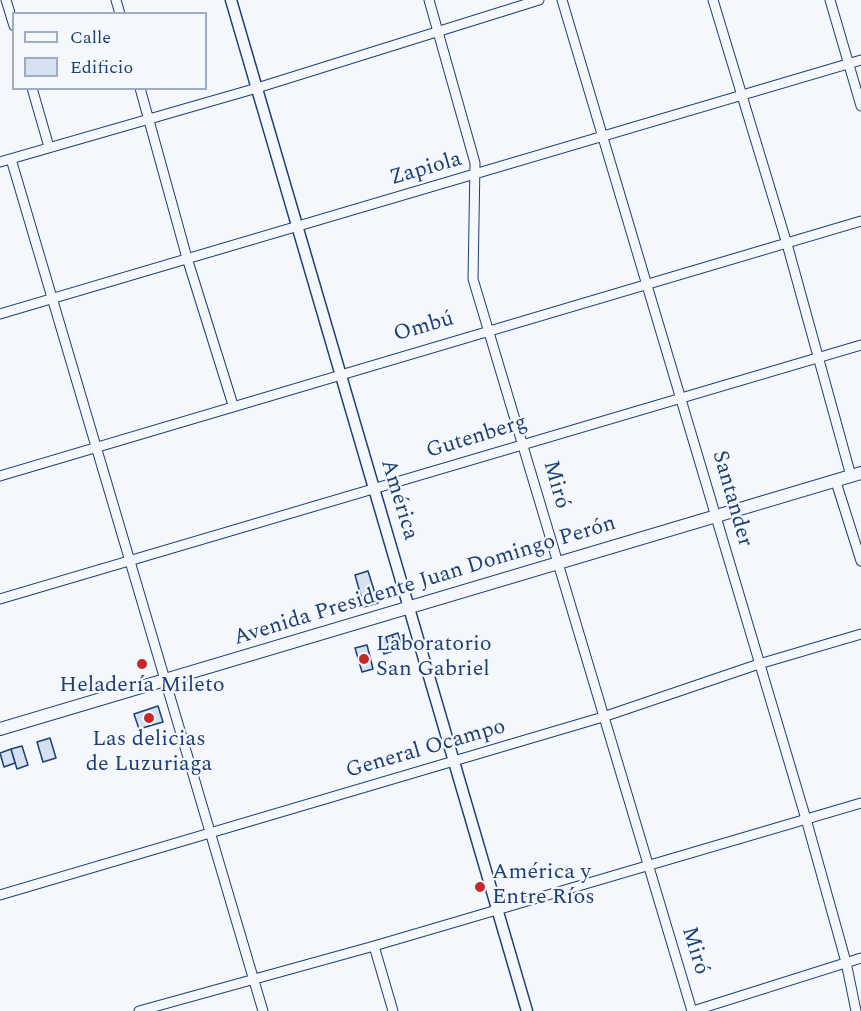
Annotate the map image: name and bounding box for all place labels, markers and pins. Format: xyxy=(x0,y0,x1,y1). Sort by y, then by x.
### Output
place label: Laboratorio San Gabriel xyxy=(376,633,492,684)
marker: Laboratorio San Gabriel xyxy=(357,652,371,666)
marker: Heladería Mileto xyxy=(135,657,149,671)
place label: Heladería Mileto xyxy=(59,674,225,700)
marker: Las delicias de Luzuriaga xyxy=(142,711,156,725)
place label: Las delicias de Luzuriaga xyxy=(86,728,212,780)
place label: América y Entre Ríos xyxy=(492,861,595,912)
marker: América y Entre Ríos xyxy=(473,880,487,894)

